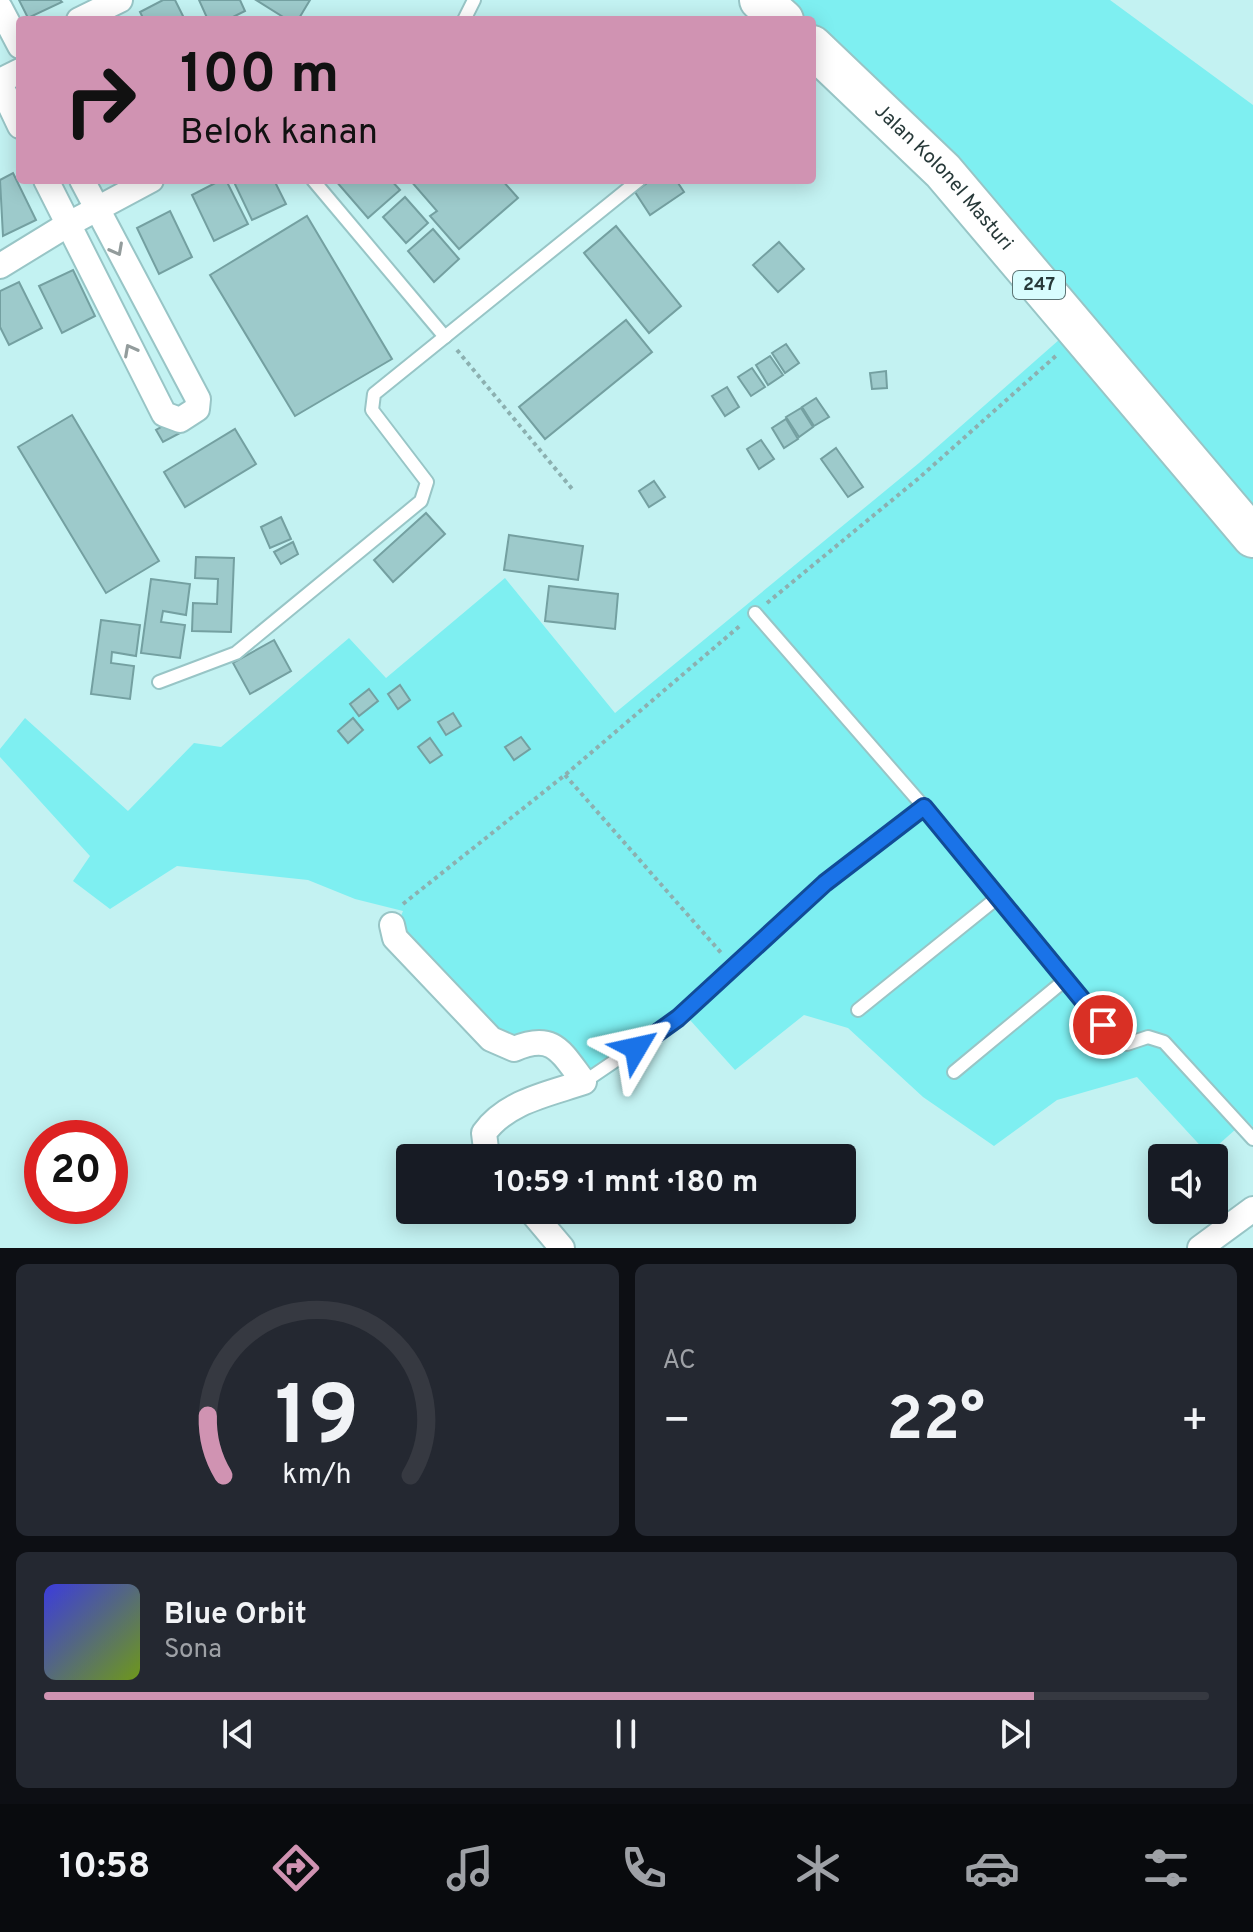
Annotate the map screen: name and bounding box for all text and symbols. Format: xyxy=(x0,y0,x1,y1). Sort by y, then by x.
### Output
text: 100 m xyxy=(180,42,339,112)
icon: right xyxy=(48,48,152,152)
street label: Jalan Kolonel Masturi xyxy=(868,99,1018,257)
text: Belok kanan xyxy=(180,111,378,157)
one-way arrow xyxy=(107,241,123,255)
road number: 247 xyxy=(1013,271,1065,299)
one-way arrow xyxy=(124,344,139,358)
pin xyxy=(1069,991,1137,1059)
icon: arrive xyxy=(1081,1003,1125,1047)
position arrow xyxy=(594,1006,678,1090)
speed limit sign: 20 xyxy=(24,1120,128,1224)
map controls xyxy=(1148,1144,1228,1224)
button: sound xyxy=(1148,1144,1228,1224)
text: 10:59 · 1 mnt · 180 m xyxy=(494,1165,758,1202)
text: AC xyxy=(663,1345,696,1378)
text: 19 xyxy=(275,1369,359,1474)
text: 22° xyxy=(887,1385,985,1461)
text: − xyxy=(663,1395,691,1451)
text: + xyxy=(1181,1395,1209,1451)
text: km/h xyxy=(283,1458,352,1494)
text: Blue Orbit xyxy=(164,1597,307,1634)
text: Sona xyxy=(164,1634,222,1667)
icon: previous xyxy=(216,1712,260,1756)
icon: pause xyxy=(604,1712,648,1756)
icon: next xyxy=(993,1712,1037,1756)
icon: directions xyxy=(268,1840,324,1896)
icon: music xyxy=(442,1840,498,1896)
icon: phone xyxy=(616,1840,672,1896)
icon: climate xyxy=(790,1840,846,1896)
icon: car xyxy=(964,1840,1020,1896)
icon: filters xyxy=(1138,1840,1194,1896)
text: 10:58 xyxy=(59,1845,150,1891)

